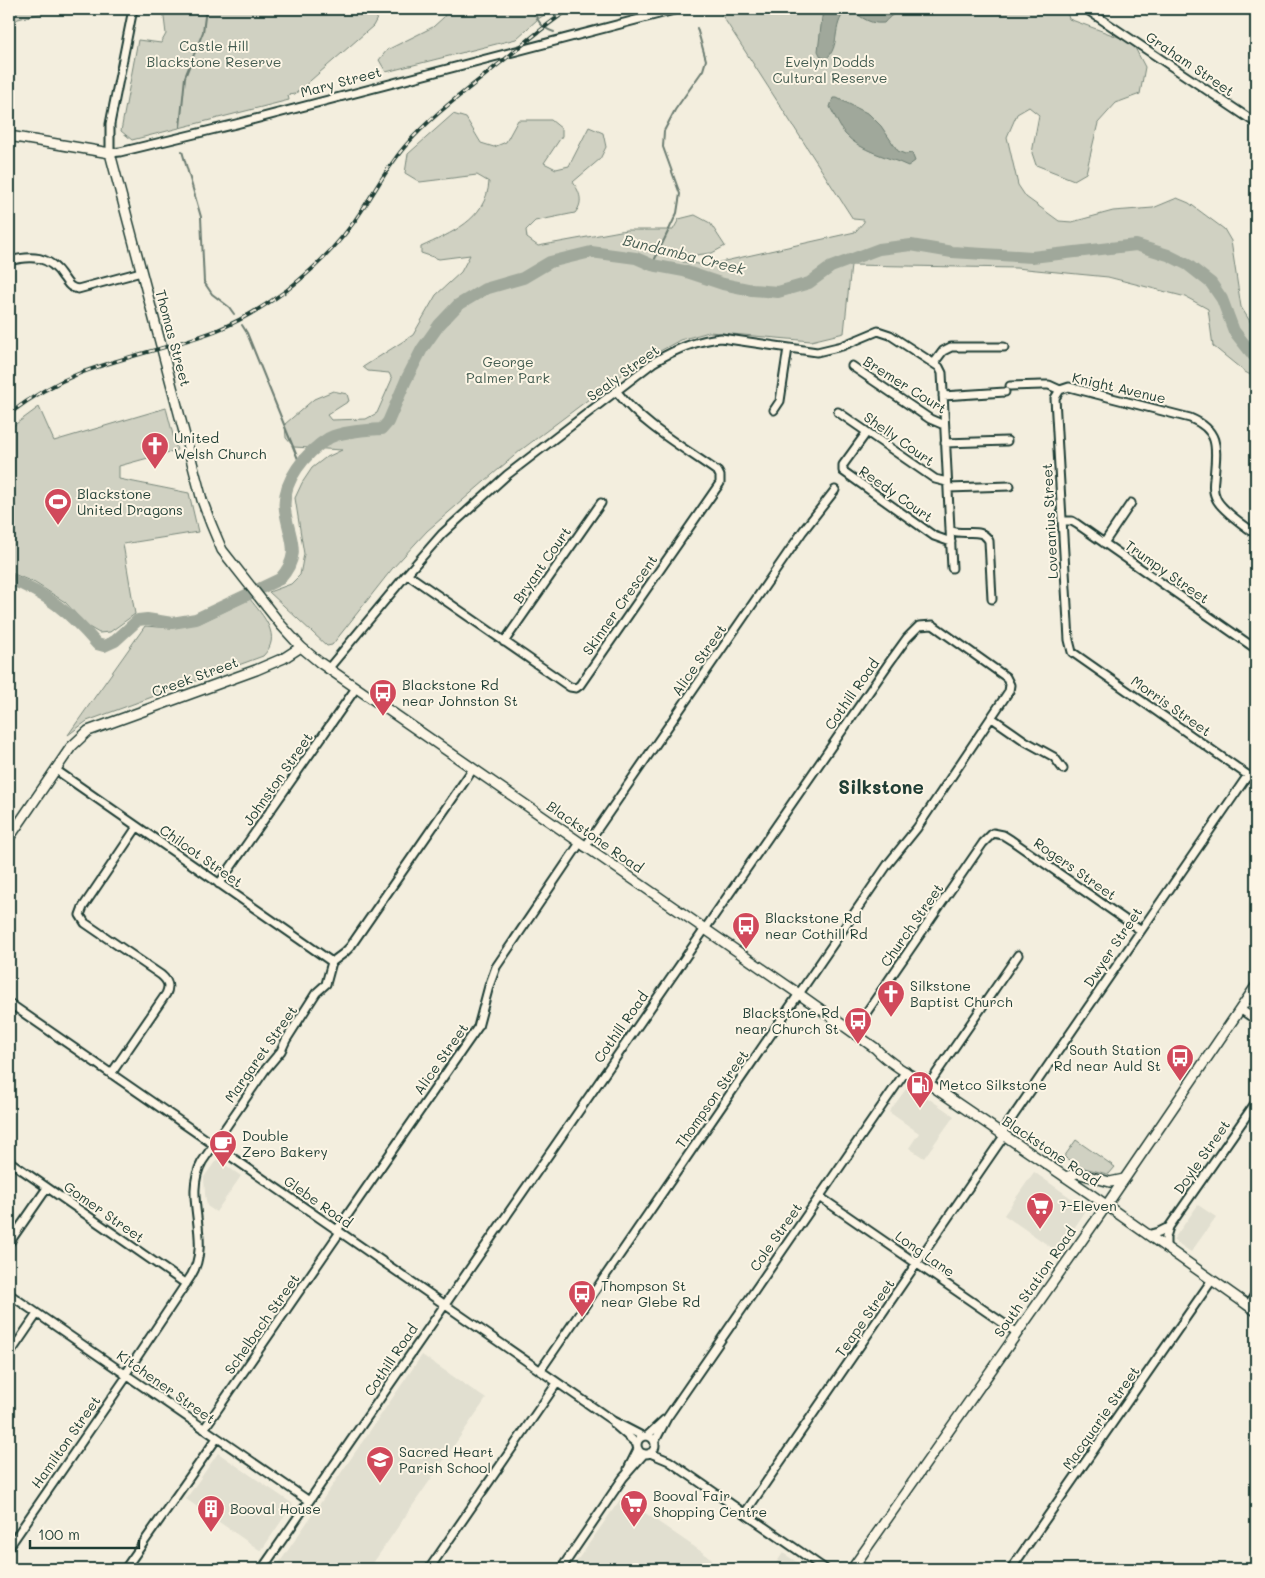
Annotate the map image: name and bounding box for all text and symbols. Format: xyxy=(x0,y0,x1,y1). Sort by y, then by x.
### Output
street label: Graham Street xyxy=(1142,27,1238,100)
park label: Castle Hill Blackstone Reserve xyxy=(147,36,281,71)
park label: Evelyn Dodds Cultural Reserve xyxy=(773,52,887,87)
street label: Mary Street xyxy=(298,62,384,101)
water label: Bundamba Creek xyxy=(621,229,748,279)
street label: Thomas Street xyxy=(151,287,196,388)
street label: Sealy Street xyxy=(583,340,663,405)
street label: Bremer Court xyxy=(860,351,951,418)
park label: George Palmer Park xyxy=(466,352,550,387)
street label: Knight Avenue xyxy=(1070,367,1168,408)
street label: Shelly Court xyxy=(860,407,938,470)
place label: United Welsh Church xyxy=(174,428,266,463)
church icon: United Welsh Church xyxy=(140,431,170,470)
street label: Reedy Court xyxy=(856,461,937,526)
street label: Loveanius Street xyxy=(1037,463,1062,579)
place label: Blackstone United Dragons xyxy=(77,484,183,519)
sports icon: Blackstone United Dragons xyxy=(43,487,73,526)
street label: Bryant Court xyxy=(508,523,575,607)
street label: Trumpy Street xyxy=(1121,536,1213,608)
street label: Skinner Crescent xyxy=(578,551,661,659)
street label: Alice Street xyxy=(667,620,730,699)
street label: Creek Street xyxy=(149,652,241,701)
street label: Cothill Road xyxy=(820,654,883,733)
street label: Morris Street xyxy=(1127,671,1215,740)
place label: Blackstone Rd near Johnston St xyxy=(402,675,518,710)
bus stop icon: Blackstone Rd near Johnston St xyxy=(368,678,398,717)
street label: Johnston Street xyxy=(238,728,317,829)
district label: Silkstone xyxy=(838,774,924,799)
street label: Blackstone Road xyxy=(543,796,647,877)
street label: Chilcot Street xyxy=(156,820,247,891)
street label: Rogers Street xyxy=(1030,833,1120,904)
street label: Church Street xyxy=(876,879,947,970)
street label: Dwyer Street xyxy=(1079,903,1146,990)
place label: Blackstone Rd near Cothill Rd xyxy=(765,908,868,943)
bus stop icon: Blackstone Rd near Cothill Rd xyxy=(731,911,761,950)
place label: Silkstone Baptist Church xyxy=(910,976,1013,1011)
church icon: Silkstone Baptist Church xyxy=(876,979,906,1018)
street label: Cothill Road xyxy=(589,987,652,1066)
street label: Margaret Street xyxy=(220,1001,301,1106)
place label: Blackstone Rd near Church St xyxy=(735,1003,839,1038)
bus stop icon: Blackstone Rd near Church St xyxy=(843,1006,873,1045)
street label: Alice Street xyxy=(409,1019,472,1098)
place label: South Station Rd near Auld St xyxy=(1054,1040,1161,1075)
bus stop icon: South Station Rd near Auld St xyxy=(1165,1043,1195,1082)
street label: Thompson Street xyxy=(671,1046,753,1152)
fuel station icon: Metco Silkstone xyxy=(905,1070,935,1109)
place label: Metco Silkstone xyxy=(939,1075,1047,1094)
street label: Blackstone Road xyxy=(999,1111,1104,1190)
street label: Doyle Street xyxy=(1169,1116,1234,1198)
place label: Double Zero Bakery xyxy=(242,1126,328,1161)
cafe icon: Double Zero Bakery xyxy=(208,1129,238,1168)
street label: Glebe Road xyxy=(280,1171,356,1232)
street label: Gomer Street xyxy=(60,1177,148,1246)
supermarket icon: 7-Eleven xyxy=(1025,1191,1055,1230)
place label: 7-Eleven xyxy=(1059,1196,1117,1215)
street label: Cole Street xyxy=(745,1199,806,1275)
street label: South Station Road xyxy=(989,1223,1080,1341)
street label: Long Lane xyxy=(892,1226,959,1281)
street label: Schelbach Street xyxy=(220,1270,304,1378)
street label: Teape Street xyxy=(831,1275,899,1361)
place label: Thompson St near Glebe Rd xyxy=(601,1276,700,1311)
bus stop icon: Thompson St near Glebe Rd xyxy=(567,1279,597,1318)
street label: Cothill Road xyxy=(359,1320,422,1399)
street label: Kitchener Street xyxy=(113,1345,219,1428)
street label: Macquarie Street xyxy=(1058,1362,1144,1473)
street label: Hamilton Street xyxy=(27,1392,105,1492)
place label: Sacred Heart Parish School xyxy=(399,1442,493,1477)
school or university icon: Sacred Heart Parish School xyxy=(365,1445,395,1484)
place label: Booval Fair Shopping Centre xyxy=(653,1486,767,1521)
supermarket icon: Booval Fair Shopping Centre xyxy=(619,1489,649,1528)
building icon: Booval House xyxy=(196,1494,226,1533)
place label: Booval House xyxy=(230,1499,321,1518)
scale bar xyxy=(30,1518,139,1550)
text: 100 m xyxy=(38,1524,80,1544)

